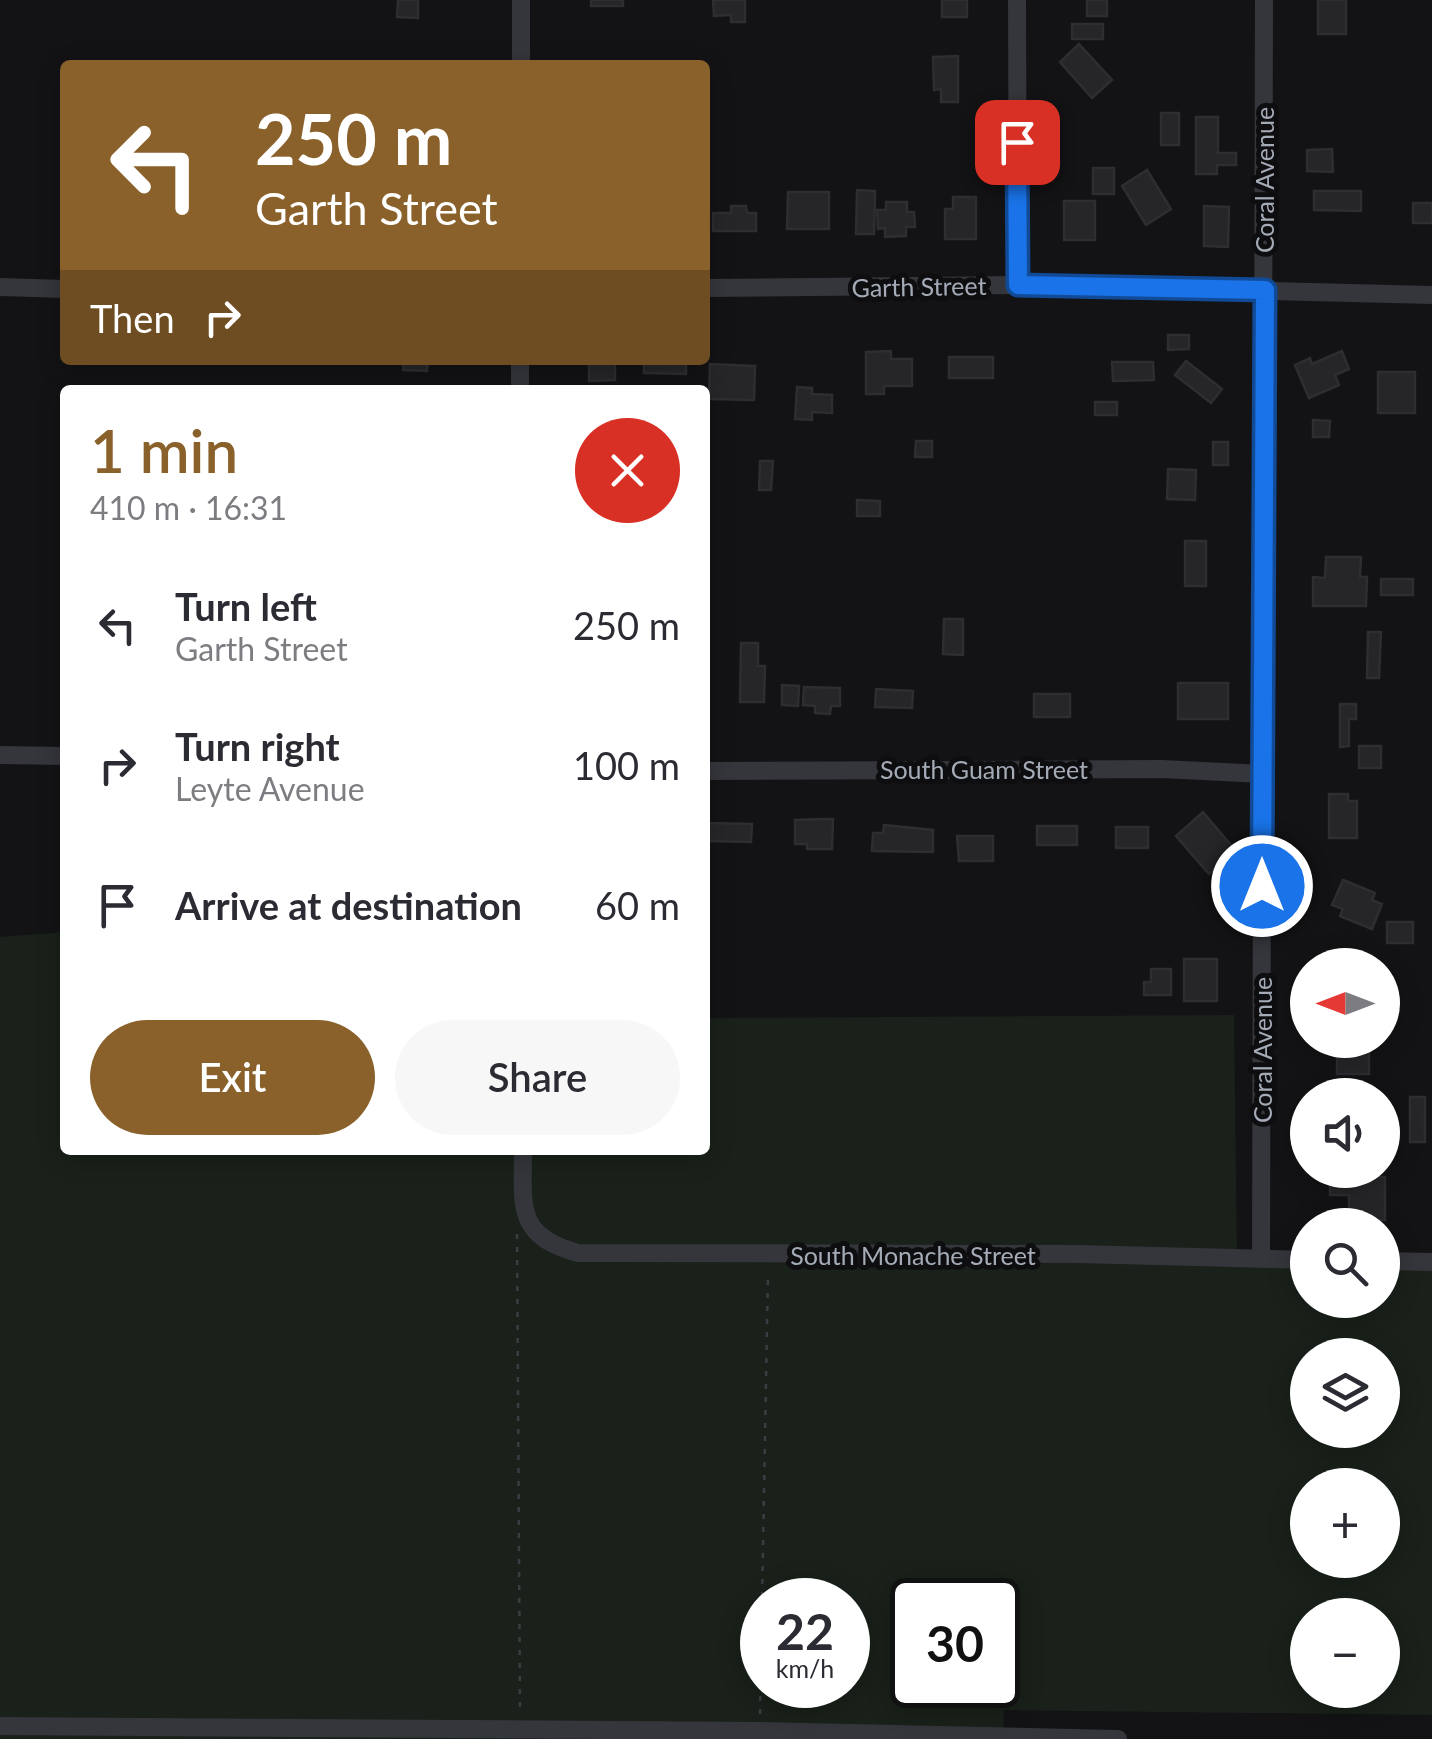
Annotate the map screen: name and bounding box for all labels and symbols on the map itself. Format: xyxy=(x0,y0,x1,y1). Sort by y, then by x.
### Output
pin xyxy=(975,100,1060,185)
street label: Coral Avenue xyxy=(1249,107,1279,253)
street label: Garth Street xyxy=(851,270,987,302)
street label: South Guam Street xyxy=(880,754,1088,784)
position arrow xyxy=(1210,834,1314,938)
north arrow xyxy=(1290,948,1400,1058)
street label: Coral Avenue xyxy=(1247,977,1277,1123)
street label: South Monache Street xyxy=(790,1240,1036,1270)
speed limit sign: 30 xyxy=(890,1578,1020,1708)

